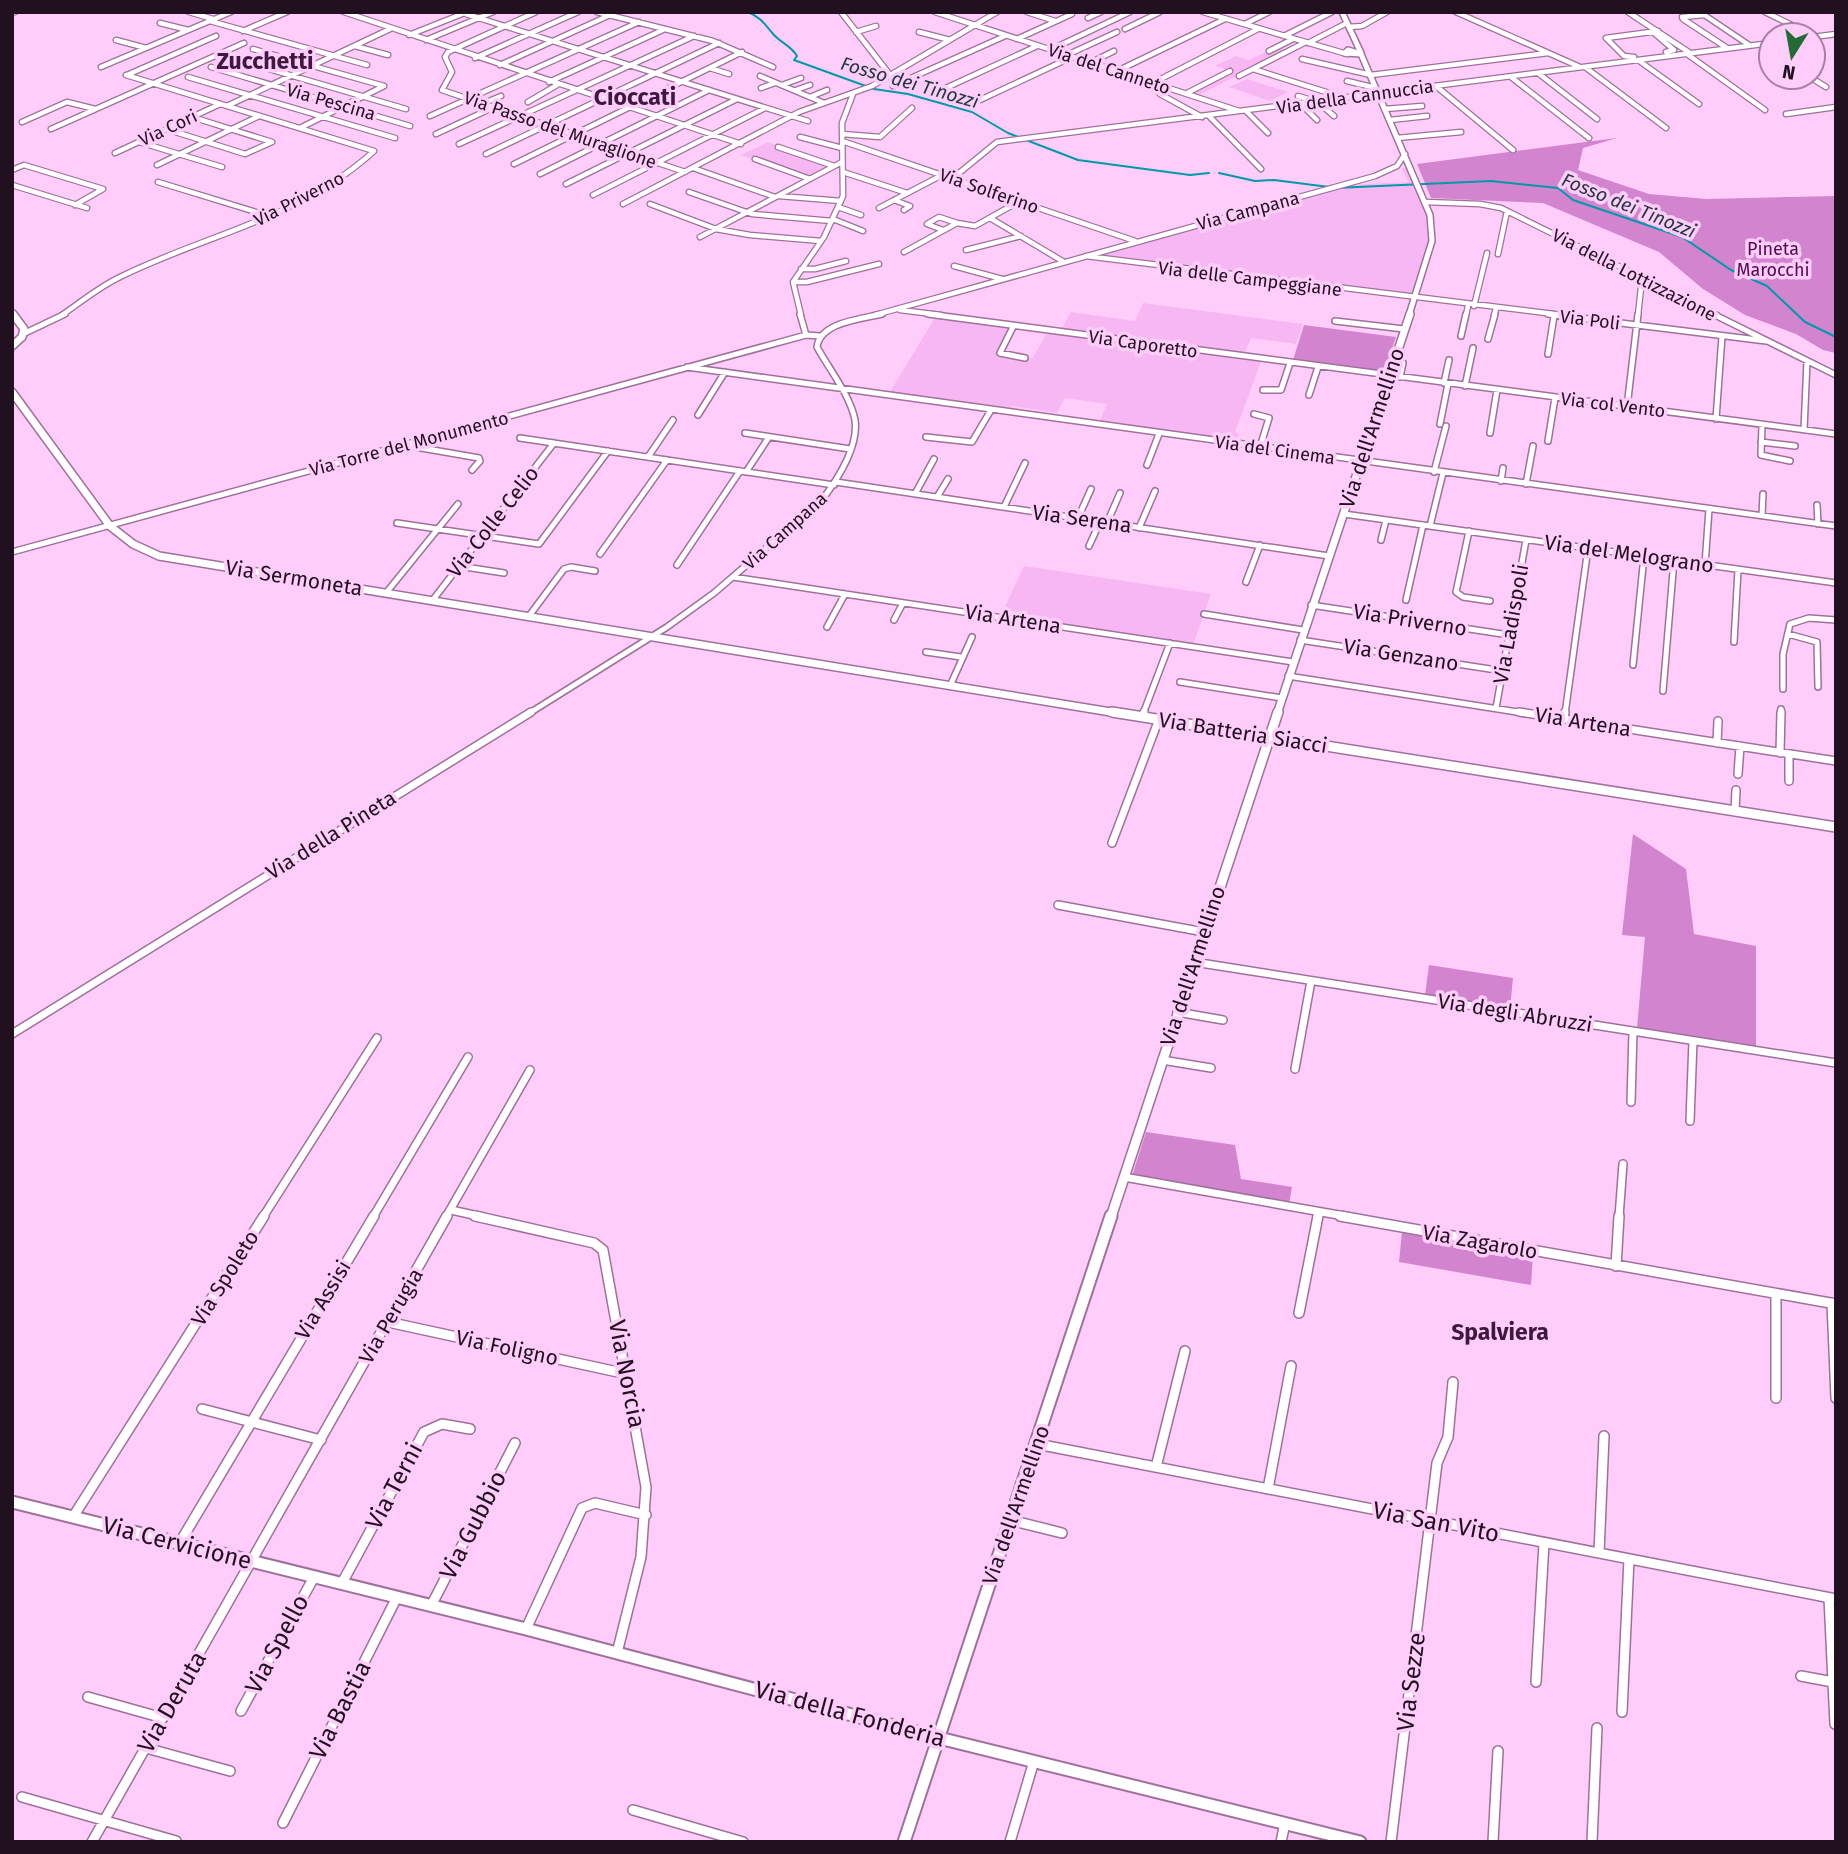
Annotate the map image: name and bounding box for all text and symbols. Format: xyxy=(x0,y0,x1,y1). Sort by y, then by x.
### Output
north arrow xyxy=(1757,21,1827,91)
street label: Via del Canneto xyxy=(1045,39,1173,99)
district label: Zucchetti xyxy=(216,47,314,75)
water label: Fosso dei Tinozzi xyxy=(838,52,982,113)
text: N xyxy=(1780,60,1797,85)
street label: Via della Cannuccia xyxy=(1275,75,1435,119)
street label: Via Pescina xyxy=(284,79,378,125)
district label: Cioccati xyxy=(594,83,676,111)
street label: Via Passo del Muraglione xyxy=(461,87,659,173)
street label: Via Cori xyxy=(135,105,201,151)
street label: Via Solferino xyxy=(936,164,1042,218)
street label: Via Priverno xyxy=(250,167,348,231)
water label: Fosso dei Tinozzi xyxy=(1558,168,1700,243)
street label: Via Campana xyxy=(1194,187,1302,235)
street label: Via della Lottizzazione xyxy=(1548,224,1720,326)
park label: Pineta Marocchi xyxy=(1736,238,1810,281)
street label: Via delle Campeggiane xyxy=(1157,257,1343,301)
street label: Via Poli xyxy=(1559,305,1621,335)
street label: Via Caporetto xyxy=(1087,325,1199,363)
street label: Via dell'Armellino xyxy=(1334,345,1410,511)
street label: Via col Vento xyxy=(1559,388,1667,422)
street label: Via Torre del Monumento xyxy=(307,407,511,481)
street label: Via del Cinema xyxy=(1214,431,1336,469)
street label: Via Colle Celio xyxy=(441,461,545,583)
street label: Via Campana xyxy=(738,488,832,574)
street label: Via Serena xyxy=(1031,499,1133,539)
street label: Via del Melograno xyxy=(1543,529,1715,579)
street label: Via Sermoneta xyxy=(224,554,364,602)
street label: Via Ladispoli xyxy=(1488,562,1534,686)
street label: Via Priverno xyxy=(1351,598,1469,642)
street label: Via Artena xyxy=(963,599,1063,639)
street label: Via Genzano xyxy=(1341,633,1461,677)
street label: Via Artena xyxy=(1533,702,1633,742)
street label: Via Batteria Siacci xyxy=(1157,707,1329,759)
street label: Via della Pineta xyxy=(261,785,401,885)
street label: Via dell'Armellino xyxy=(1155,883,1231,1049)
street label: Via degli Abruzzi xyxy=(1436,988,1594,1038)
street label: Via Zagarolo xyxy=(1420,1219,1540,1265)
street label: Via Spoleto xyxy=(185,1225,265,1331)
street label: Via Assisi xyxy=(289,1256,357,1344)
street label: Via Perugia xyxy=(353,1264,429,1368)
street label: Via Norcia xyxy=(603,1317,651,1431)
district label: Spalviera xyxy=(1451,1318,1549,1346)
street label: Via Foligno xyxy=(453,1324,561,1372)
street label: Via dell'Armellino xyxy=(977,1422,1055,1588)
street label: Via Terni xyxy=(360,1438,428,1534)
street label: Via Gubbio xyxy=(434,1466,512,1584)
street label: Via San Vito xyxy=(1370,1496,1502,1548)
street label: Via Cervicione xyxy=(99,1511,255,1575)
street label: Via Spello xyxy=(239,1590,315,1698)
street label: Via Sezze xyxy=(1391,1631,1431,1733)
street label: Via Deruta xyxy=(132,1646,212,1758)
street label: Via Bastia xyxy=(303,1656,377,1764)
street label: Via della Fonderia xyxy=(752,1675,948,1753)

